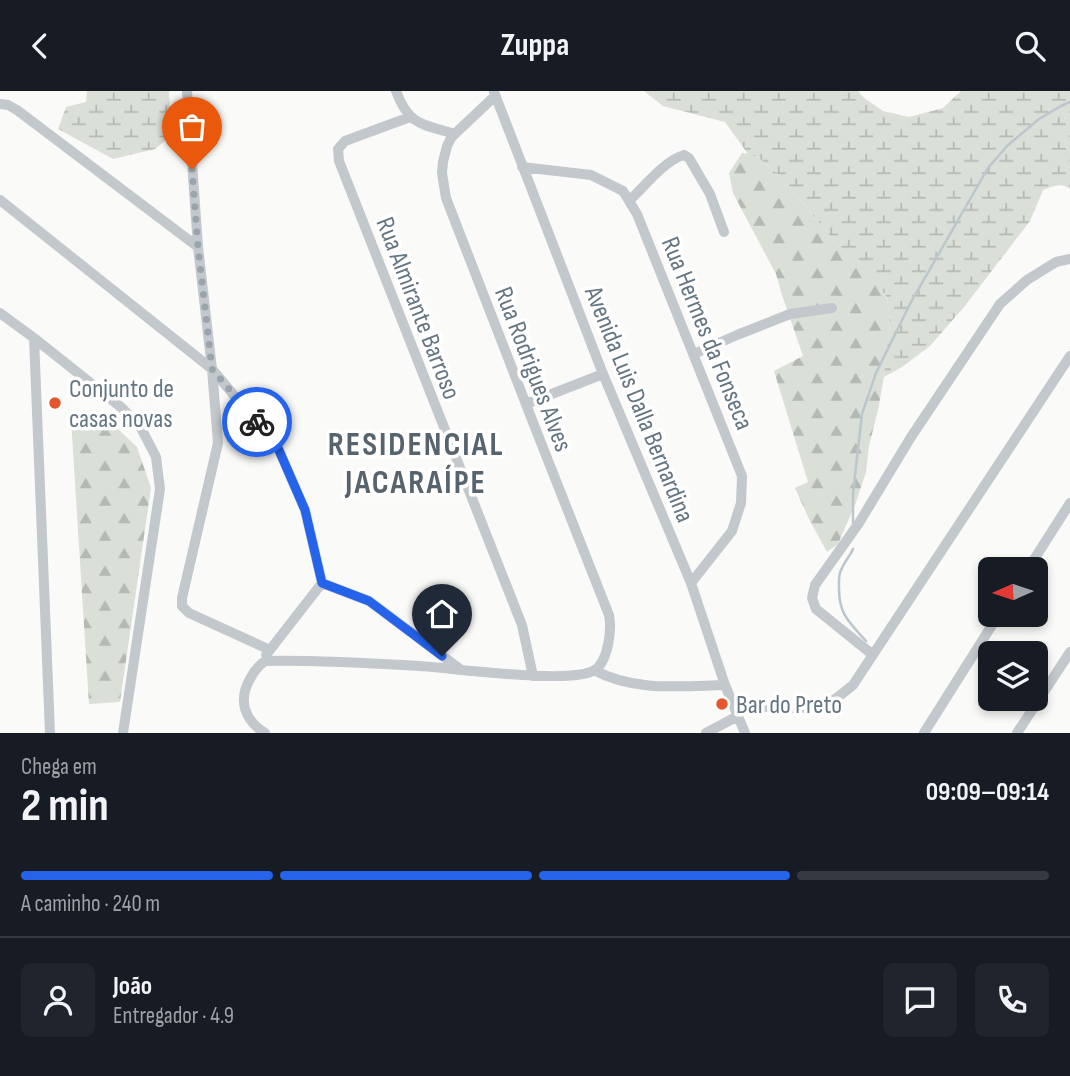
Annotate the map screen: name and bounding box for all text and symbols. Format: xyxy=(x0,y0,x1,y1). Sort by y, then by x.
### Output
text: Zuppa xyxy=(501,26,569,65)
icon: back xyxy=(21,27,59,65)
icon: search xyxy=(1011,27,1049,65)
pin xyxy=(162,97,222,169)
icon: bag xyxy=(173,108,211,146)
street label: Rua Almirante Barroso xyxy=(369,213,467,404)
street label: Rua Hermes da Fonseca xyxy=(654,233,759,434)
street label: Avenida Luis Dalla Bernardina xyxy=(577,281,700,527)
street label: Rua Rodrigues Alves xyxy=(487,283,578,456)
place label: Conjunto de casas novas xyxy=(69,374,174,435)
courier xyxy=(222,387,292,457)
marker: Conjunto de casas novas xyxy=(47,395,63,411)
icon: bike xyxy=(238,403,276,441)
district label: RESIDENCIAL JACARAÍPE xyxy=(328,425,504,503)
north arrow xyxy=(978,557,1048,627)
map controls xyxy=(978,557,1048,711)
pin xyxy=(412,584,472,656)
icon: home xyxy=(423,595,461,633)
button: layers xyxy=(978,641,1048,711)
place label: Bar do Preto xyxy=(736,690,842,721)
marker: Bar do Preto xyxy=(714,696,730,712)
text: Chega em xyxy=(21,753,97,781)
text: 09:09–09:14 xyxy=(926,777,1049,808)
text: 2 min xyxy=(21,779,109,834)
text: A caminho · 240 m xyxy=(21,890,160,918)
button: person xyxy=(21,963,95,1037)
button: chat xyxy=(883,963,957,1037)
button: phone xyxy=(975,963,1049,1037)
text: João xyxy=(113,971,152,1002)
text: Entregador · 4.9 xyxy=(113,1002,234,1030)

